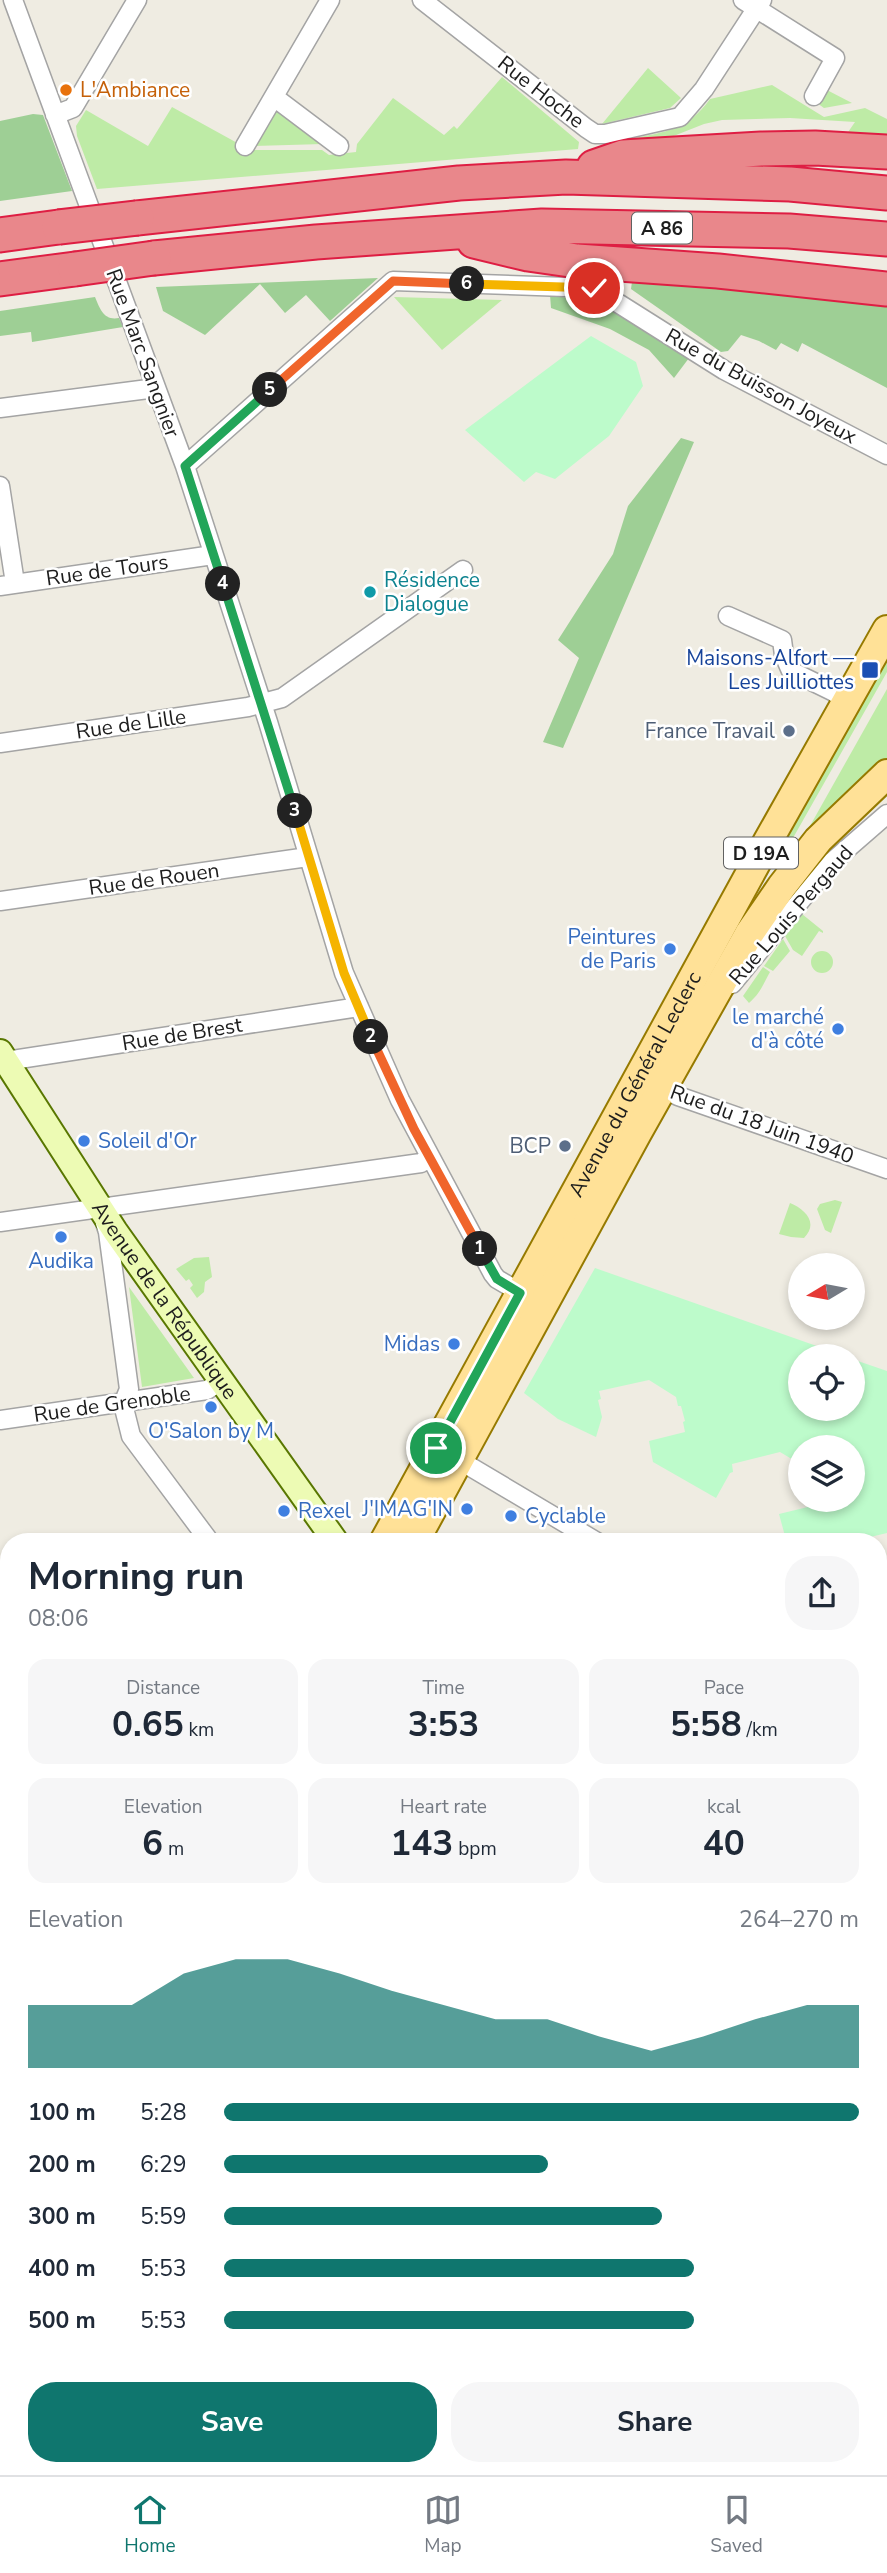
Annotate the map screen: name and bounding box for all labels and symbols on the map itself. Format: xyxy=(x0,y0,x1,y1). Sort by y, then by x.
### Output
street label: Rue Hoche xyxy=(492,49,590,135)
place label: L'Ambiance xyxy=(80,76,190,104)
marker: L'Ambiance xyxy=(58,82,74,98)
road number: A 86 xyxy=(632,212,692,244)
pin xyxy=(564,258,624,318)
street label: Rue Marc Sangnier xyxy=(99,265,187,442)
pin: 6 xyxy=(449,266,484,302)
street label: Rue du Buisson Joyeux xyxy=(660,322,862,450)
pin: 5 xyxy=(252,372,288,408)
street label: Rue de Tours xyxy=(44,548,170,592)
pin: 4 xyxy=(206,566,241,602)
place label: Résidence Dialogue xyxy=(384,566,480,618)
marker: Résidence Dialogue xyxy=(362,584,378,600)
place label: Maisons-Alfort — Les Juilliottes xyxy=(686,644,854,696)
marker: Maisons-Alfort — Les Juilliottes xyxy=(860,660,880,680)
street label: Rue de Lille xyxy=(74,702,188,746)
place label: France Travail xyxy=(645,717,776,745)
marker: France Travail xyxy=(781,723,797,739)
pin: 3 xyxy=(278,794,312,828)
road number: D 19A xyxy=(724,838,798,868)
street label: Rue Louis Pergaud xyxy=(723,839,859,991)
street label: Rue de Rouen xyxy=(87,856,221,902)
place label: Peintures de Paris xyxy=(567,923,656,975)
marker: Peintures de Paris xyxy=(662,941,678,957)
street label: Avenue du Général Leclerc xyxy=(562,966,708,1202)
place label: le marché d'à côté xyxy=(732,1003,824,1055)
street label: Rue de Brest xyxy=(120,1011,245,1057)
pin: 2 xyxy=(354,1020,388,1054)
marker: le marché d'à côté xyxy=(830,1021,846,1037)
street label: Rue du 18 Juin 1940 xyxy=(666,1078,858,1170)
place label: Soleil d'Or xyxy=(98,1127,197,1155)
place label: BCP xyxy=(509,1132,551,1160)
marker: Soleil d'Or xyxy=(76,1133,92,1149)
marker: BCP xyxy=(557,1138,573,1154)
street label: Avenue de la République xyxy=(85,1196,244,1405)
marker: Audika xyxy=(53,1229,69,1245)
pin: 1 xyxy=(462,1232,498,1266)
place label: Audika xyxy=(28,1247,94,1275)
north arrow xyxy=(788,1253,864,1330)
place label: Midas xyxy=(384,1330,440,1358)
marker: Midas xyxy=(446,1336,462,1352)
street label: Rue de Grenoble xyxy=(32,1379,192,1429)
marker: O'Salon by M xyxy=(203,1399,219,1415)
place label: O'Salon by M xyxy=(148,1417,274,1445)
pin xyxy=(406,1418,466,1478)
place label: J'IMAG'IN xyxy=(361,1495,453,1523)
place label: Rexel xyxy=(298,1497,352,1525)
marker: J'IMAG'IN xyxy=(459,1501,475,1517)
place label: Cyclable xyxy=(525,1502,606,1530)
marker: Rexel xyxy=(276,1503,292,1519)
marker: Cyclable xyxy=(503,1508,519,1524)

